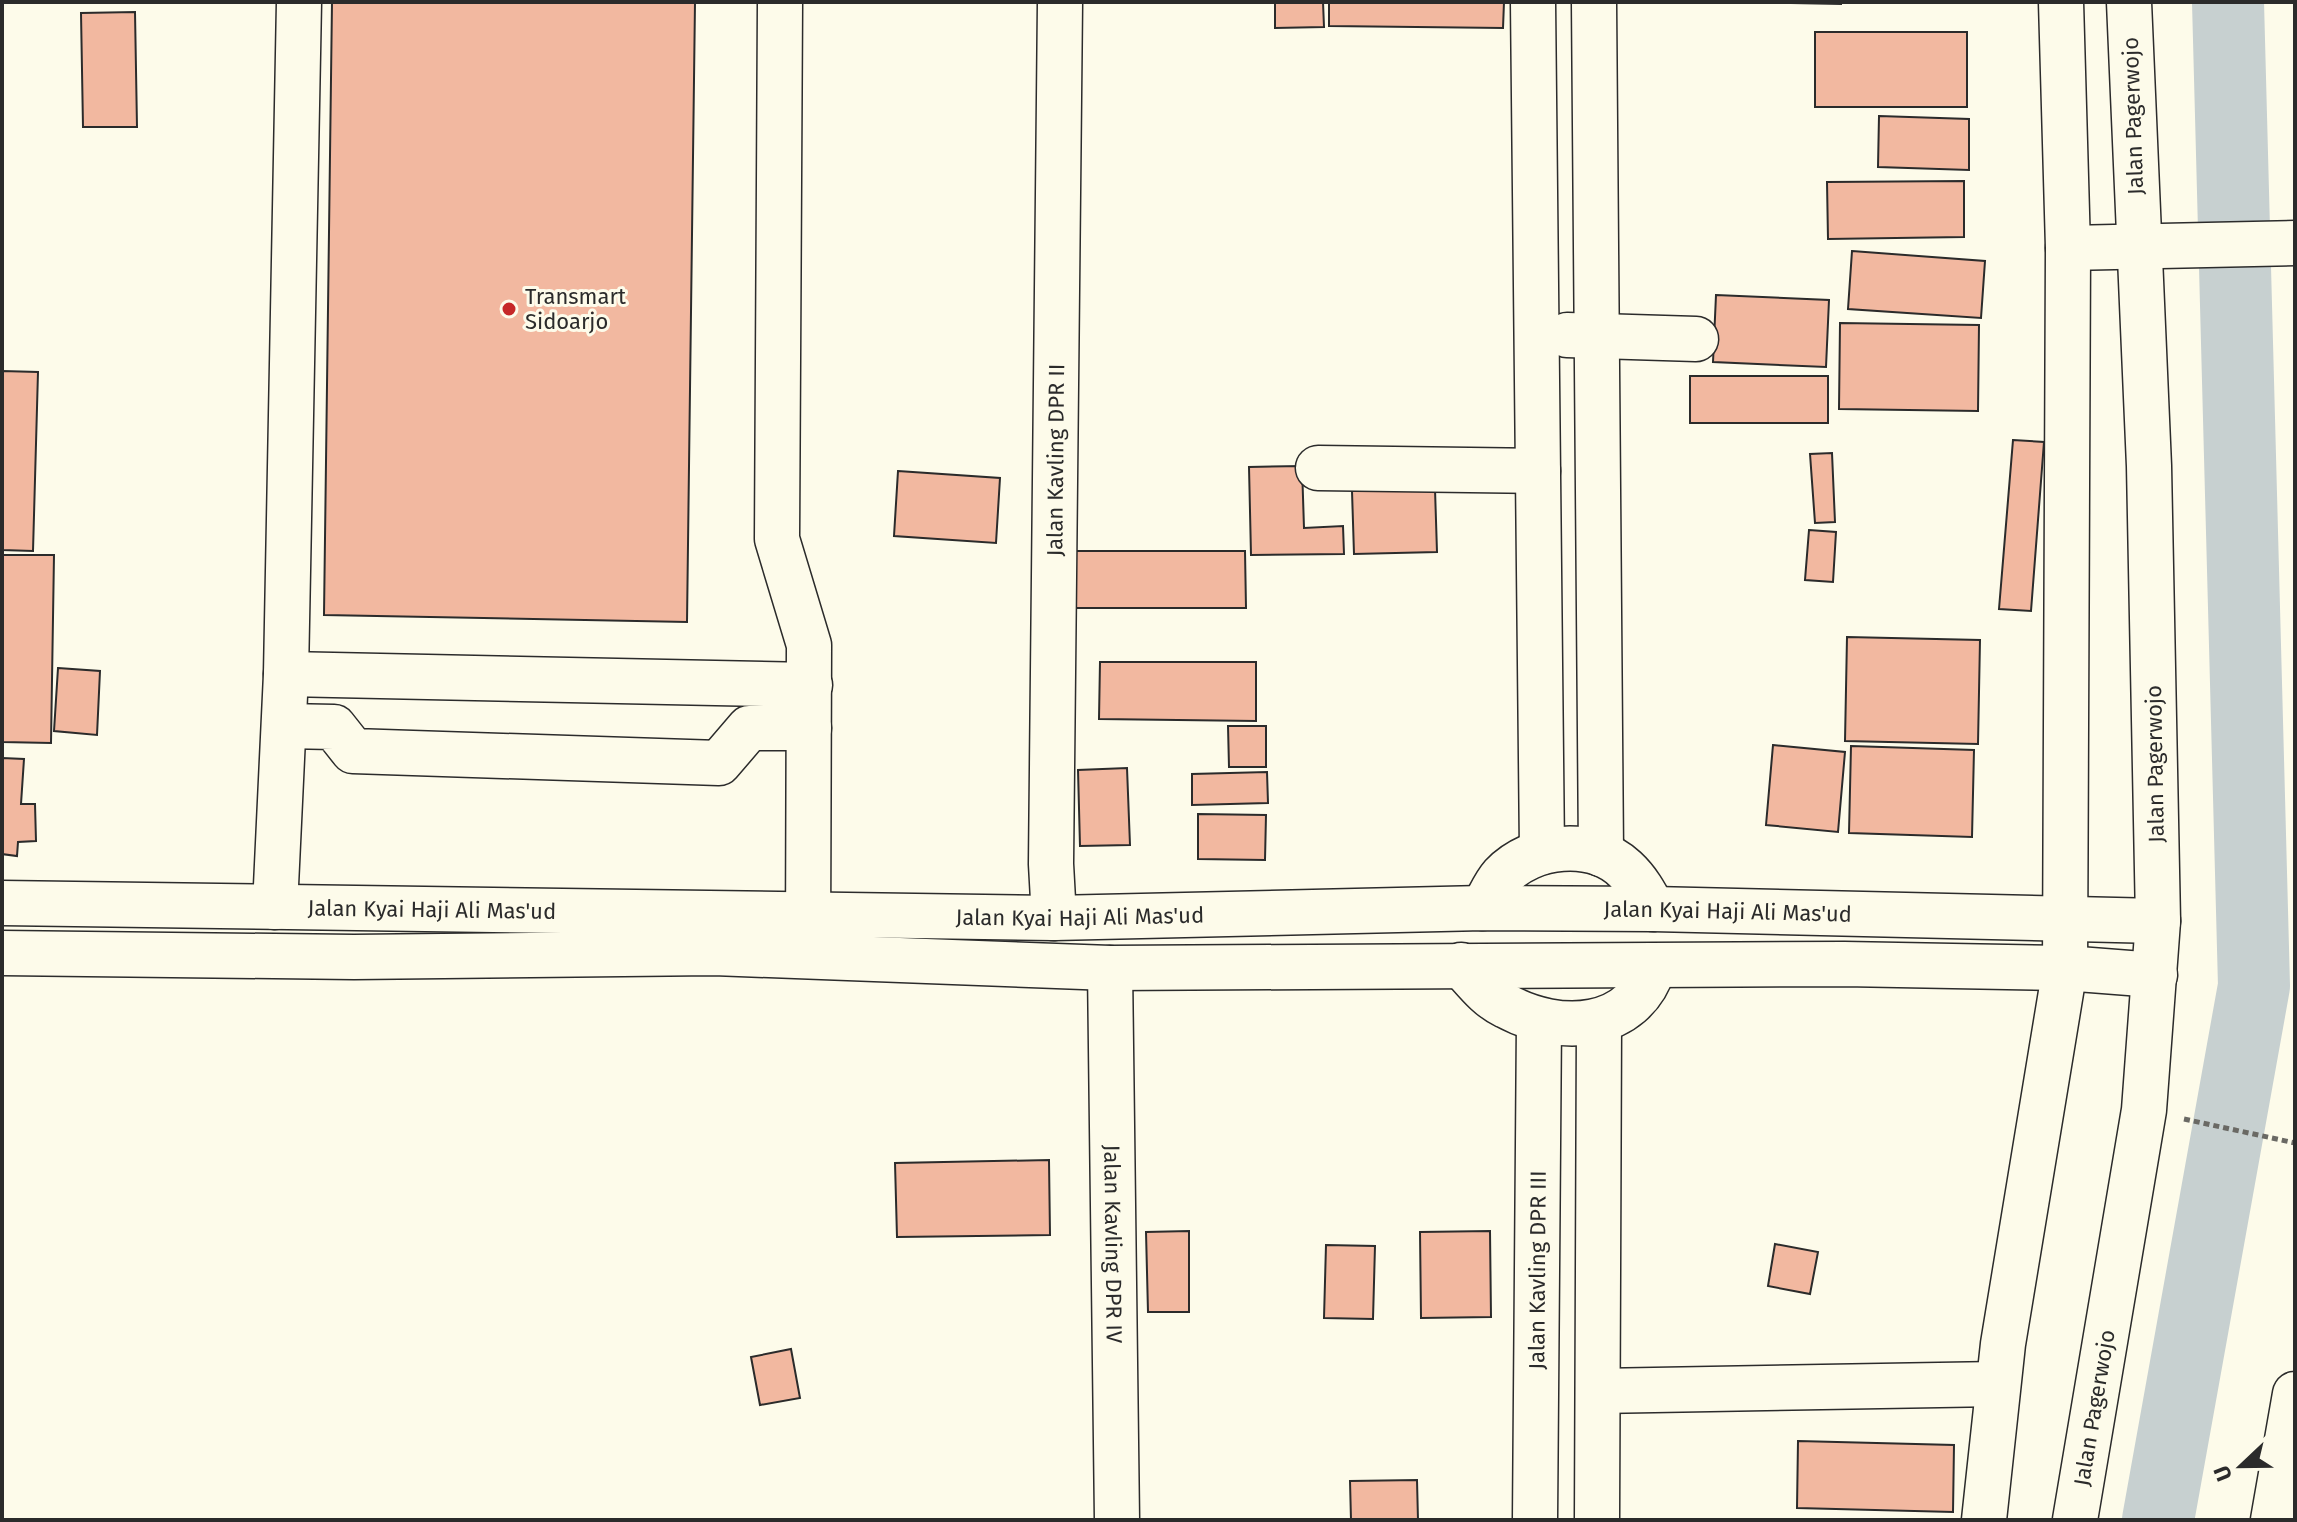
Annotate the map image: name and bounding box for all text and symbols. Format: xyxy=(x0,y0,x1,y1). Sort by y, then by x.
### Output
street label: Jalan Pagerwojo xyxy=(2117,37,2149,195)
place label: Transmart Sidoarjo xyxy=(525,283,626,335)
marker: Transmart Sidoarjo xyxy=(500,300,518,318)
street label: Jalan Kavling DPR II xyxy=(1041,364,1070,557)
street label: Jalan Pagerwojo xyxy=(2140,685,2170,843)
street label: Jalan Kyai Haji Ali Mas'ud xyxy=(308,894,556,924)
street label: Jalan Kyai Haji Ali Mas'ud xyxy=(1603,895,1852,927)
street label: Jalan Kyai Haji Ali Mas'ud xyxy=(955,901,1204,932)
street label: Jalan Kavling DPR IV xyxy=(1099,1145,1128,1344)
street label: Jalan Kavling DPR III xyxy=(1523,1170,1551,1370)
street label: Jalan Pagerwojo xyxy=(2067,1327,2120,1488)
north arrow xyxy=(2201,1426,2281,1506)
text: U xyxy=(2208,1462,2238,1485)

